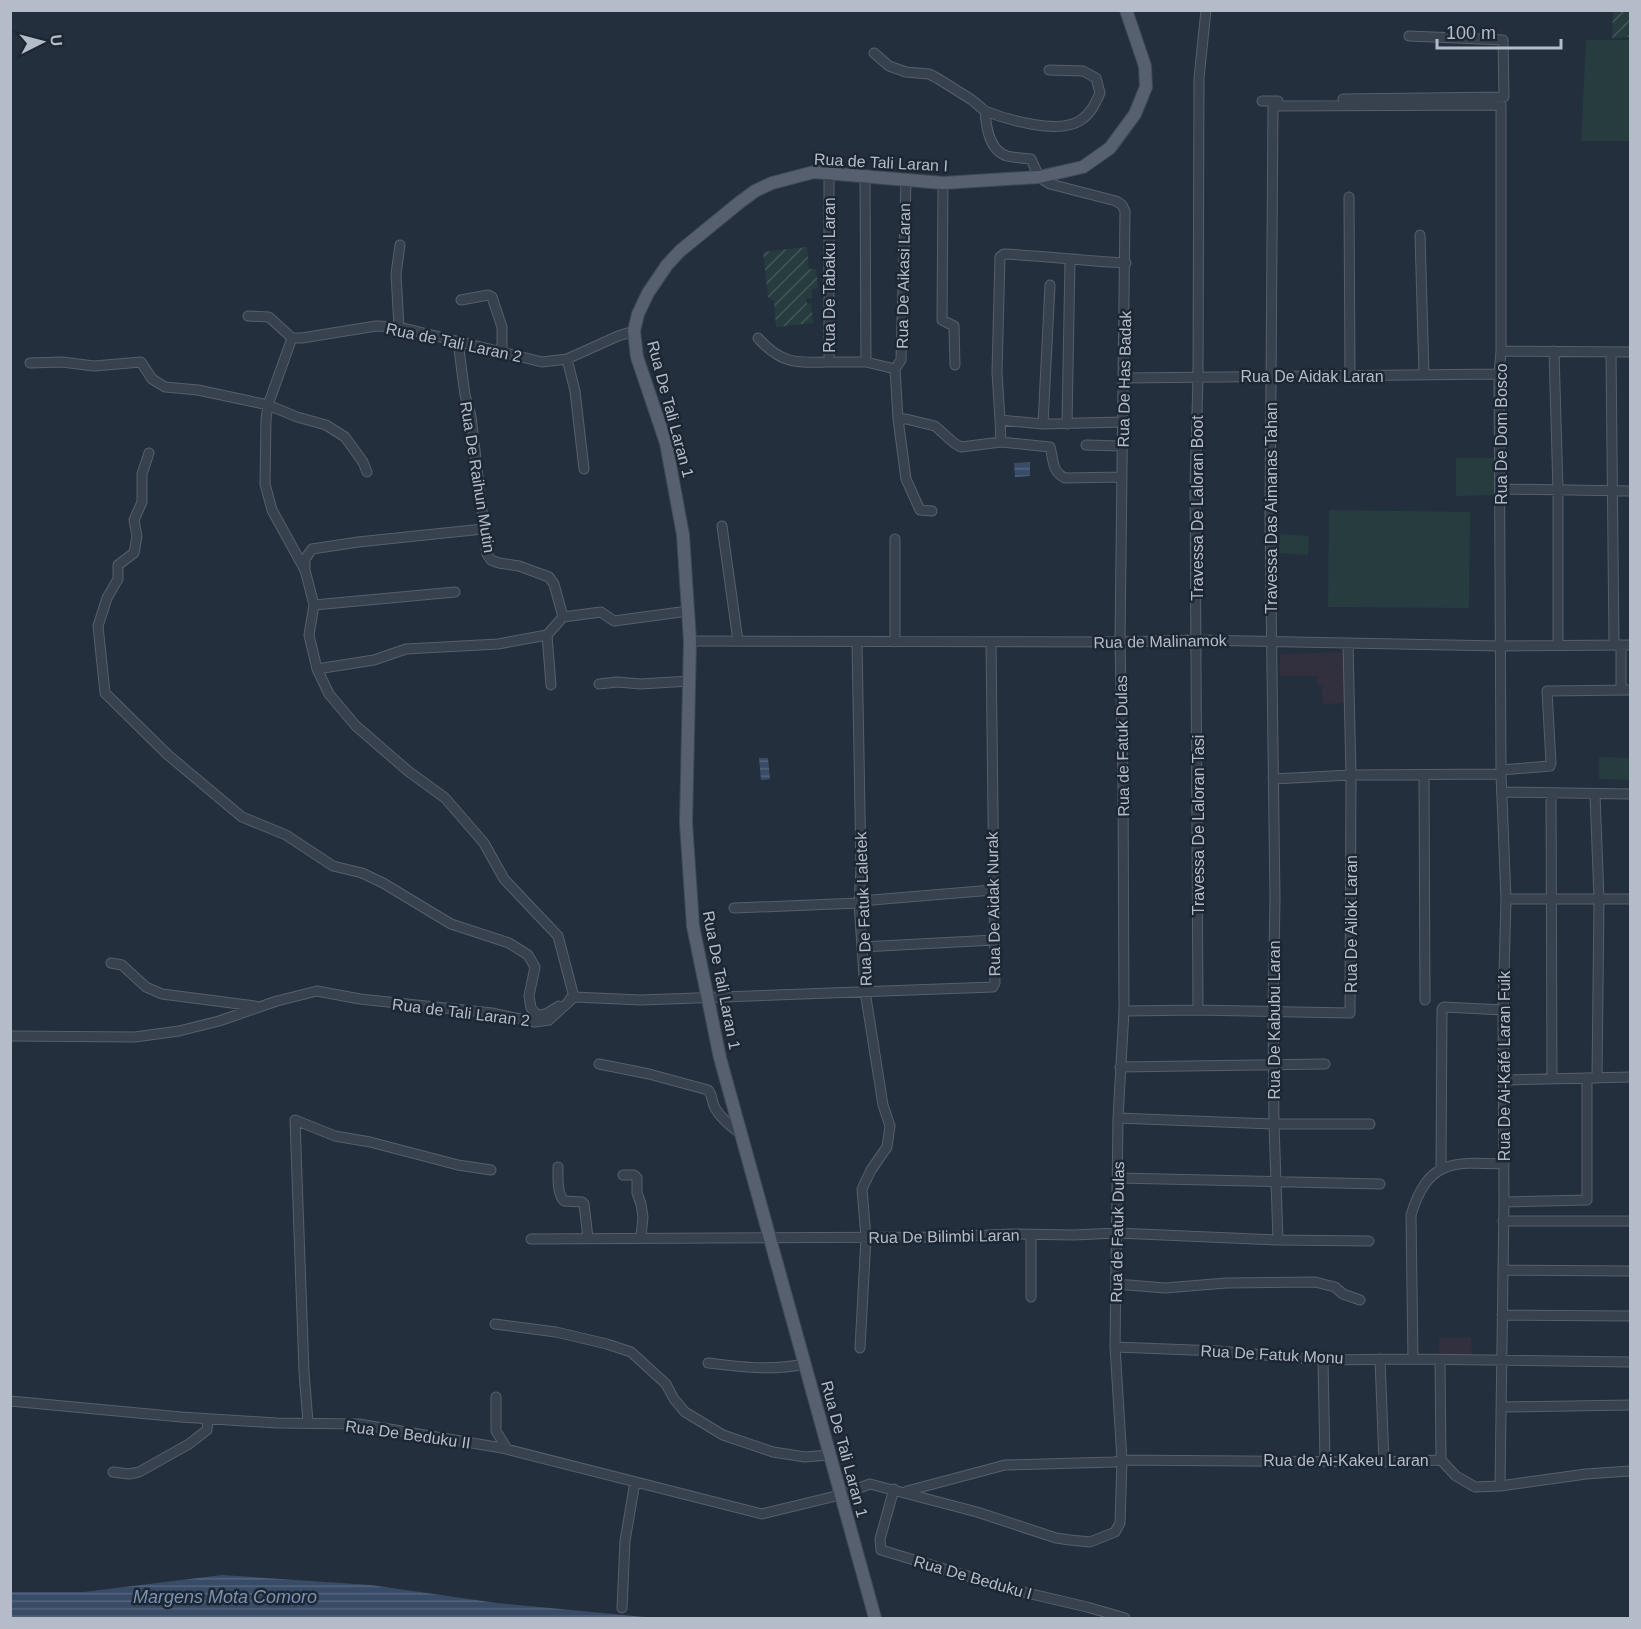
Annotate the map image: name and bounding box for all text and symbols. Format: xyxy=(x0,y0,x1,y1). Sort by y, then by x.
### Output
north arrow xyxy=(12,12,72,72)
scale bar xyxy=(1437,12,1562,50)
text: 100 m xyxy=(1446,23,1496,43)
text: U xyxy=(47,34,65,47)
street label: Rua de Tali Laran I xyxy=(814,151,948,174)
street label: Rua De Tabaku Laran xyxy=(821,197,838,353)
street label: Rua De Aikasi Laran xyxy=(894,203,913,349)
street label: Rua De Has Badak xyxy=(1115,309,1134,448)
street label: Rua de Tali Laran 2 xyxy=(384,320,523,365)
street label: Rua De Tali Laran 1 xyxy=(644,339,697,480)
street label: Rua De Dom Bosco xyxy=(1493,363,1510,505)
street label: Rua De Aidak Laran xyxy=(1240,368,1384,385)
street label: Rua De Raihun Mutin xyxy=(457,400,498,554)
street label: Travessa Das Aimanas Tahan xyxy=(1263,402,1280,614)
street label: Travessa De Laloran Boot xyxy=(1189,415,1206,601)
street label: Rua de Malinamok xyxy=(1093,632,1228,651)
street label: Rua de Fatuk Dulas xyxy=(1113,675,1132,817)
street label: Travessa De Laloran Tasi xyxy=(1190,735,1207,915)
street label: Rua De Fatuk Laletek xyxy=(852,830,875,987)
street label: Rua De Aidak Nurak xyxy=(984,830,1003,977)
street label: Rua De Ailok Laran xyxy=(1343,855,1360,993)
street label: Rua De Tali Laran 1 xyxy=(700,909,743,1051)
street label: Rua De Kabubu Laran xyxy=(1266,940,1283,1100)
street label: Rua De Ai-Kafé Laran Fuik xyxy=(1496,970,1513,1161)
street label: Rua de Tali Laran 2 xyxy=(391,996,531,1029)
street label: Rua de Fatuk Dulas xyxy=(1108,1161,1127,1303)
street label: Rua De Bilimbi Laran xyxy=(868,1227,1020,1246)
street label: Rua De Fatuk Monu xyxy=(1200,1342,1344,1367)
street label: Rua De Tali Laran 1 xyxy=(818,1379,871,1520)
street label: Rua De Beduku II xyxy=(344,1417,472,1452)
street label: Rua de Ai-Kakeu Laran xyxy=(1263,1452,1429,1469)
street label: Rua De Beduku I xyxy=(912,1553,1034,1602)
water label: Margens Mota Comoro xyxy=(133,1587,317,1607)

